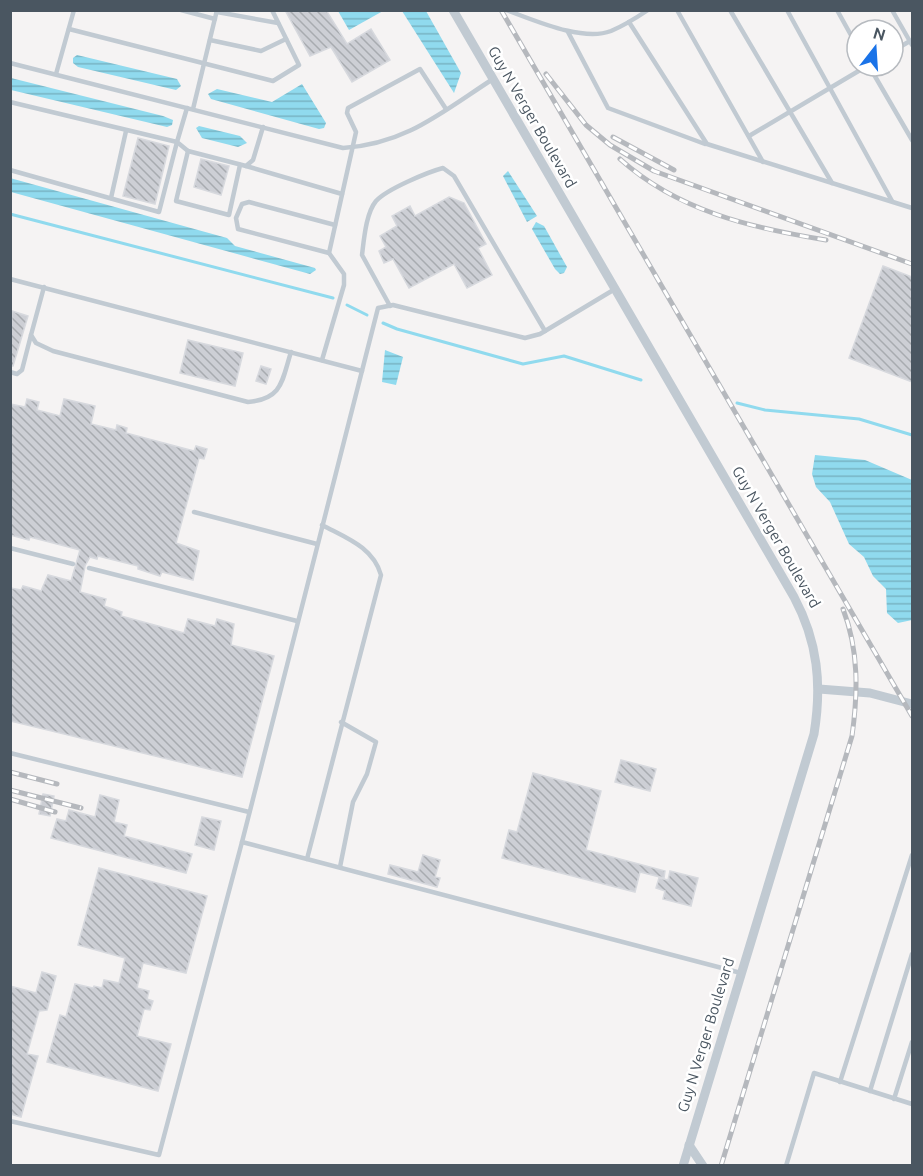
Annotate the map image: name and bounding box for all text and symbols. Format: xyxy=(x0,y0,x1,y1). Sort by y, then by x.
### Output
north arrow xyxy=(845,18,905,78)
text: N xyxy=(871,23,888,44)
street label: Guy N Verger Boulevard xyxy=(485,43,580,191)
street label: Guy N Verger Boulevard xyxy=(729,463,824,611)
street label: Guy N Verger Boulevard xyxy=(674,955,737,1114)

